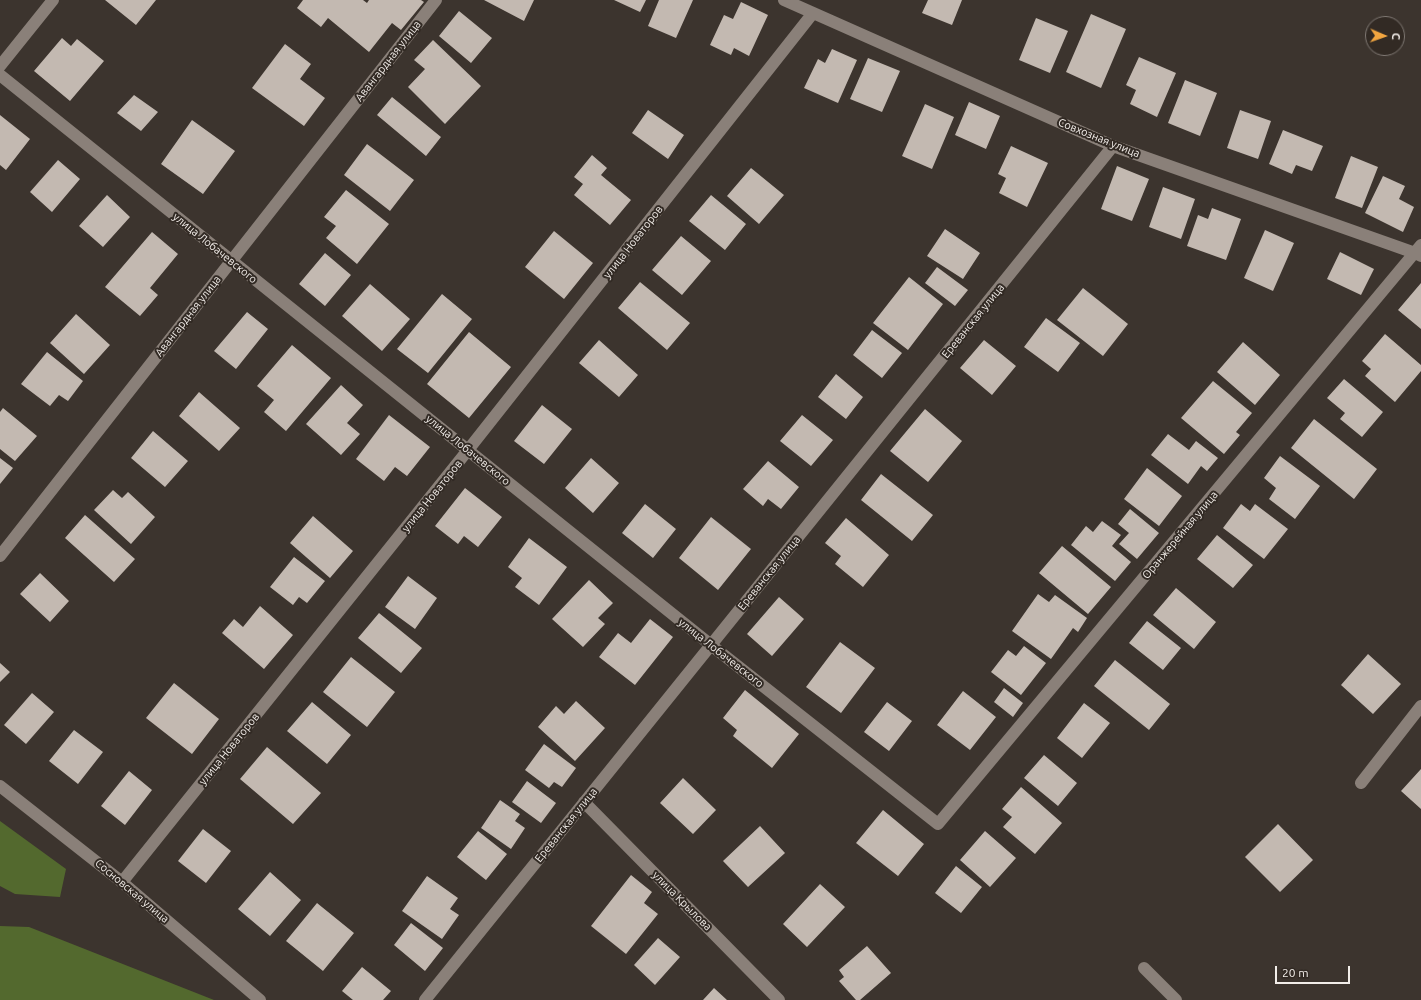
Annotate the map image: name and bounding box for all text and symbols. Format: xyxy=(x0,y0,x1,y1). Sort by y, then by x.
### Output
north arrow xyxy=(1365,16,1405,56)
street label: Авангардная улица xyxy=(352,18,424,104)
text: С xyxy=(1390,33,1402,40)
street label: Совхозная улица xyxy=(1056,116,1142,160)
street label: улица Новаторов xyxy=(600,203,666,281)
street label: улица Лобачевского xyxy=(170,210,260,286)
street label: Авангардная улица xyxy=(152,273,224,359)
street label: Ереванская улица xyxy=(939,281,1007,361)
street label: улица Лобачевского xyxy=(423,412,513,488)
street label: улица Новаторов xyxy=(399,457,465,535)
street label: Оранжерейная улица xyxy=(1139,488,1221,582)
street label: Ереванская улица xyxy=(735,533,803,613)
street label: улица Лобачевского xyxy=(676,616,766,690)
street label: улица Новаторов xyxy=(196,710,262,788)
street label: Ереванская улица xyxy=(532,785,600,865)
street label: Сосновская улица xyxy=(92,856,172,926)
street label: улица Крылова xyxy=(650,869,714,933)
scale bar xyxy=(1277,958,1352,984)
text: 20 m xyxy=(1282,966,1309,979)

